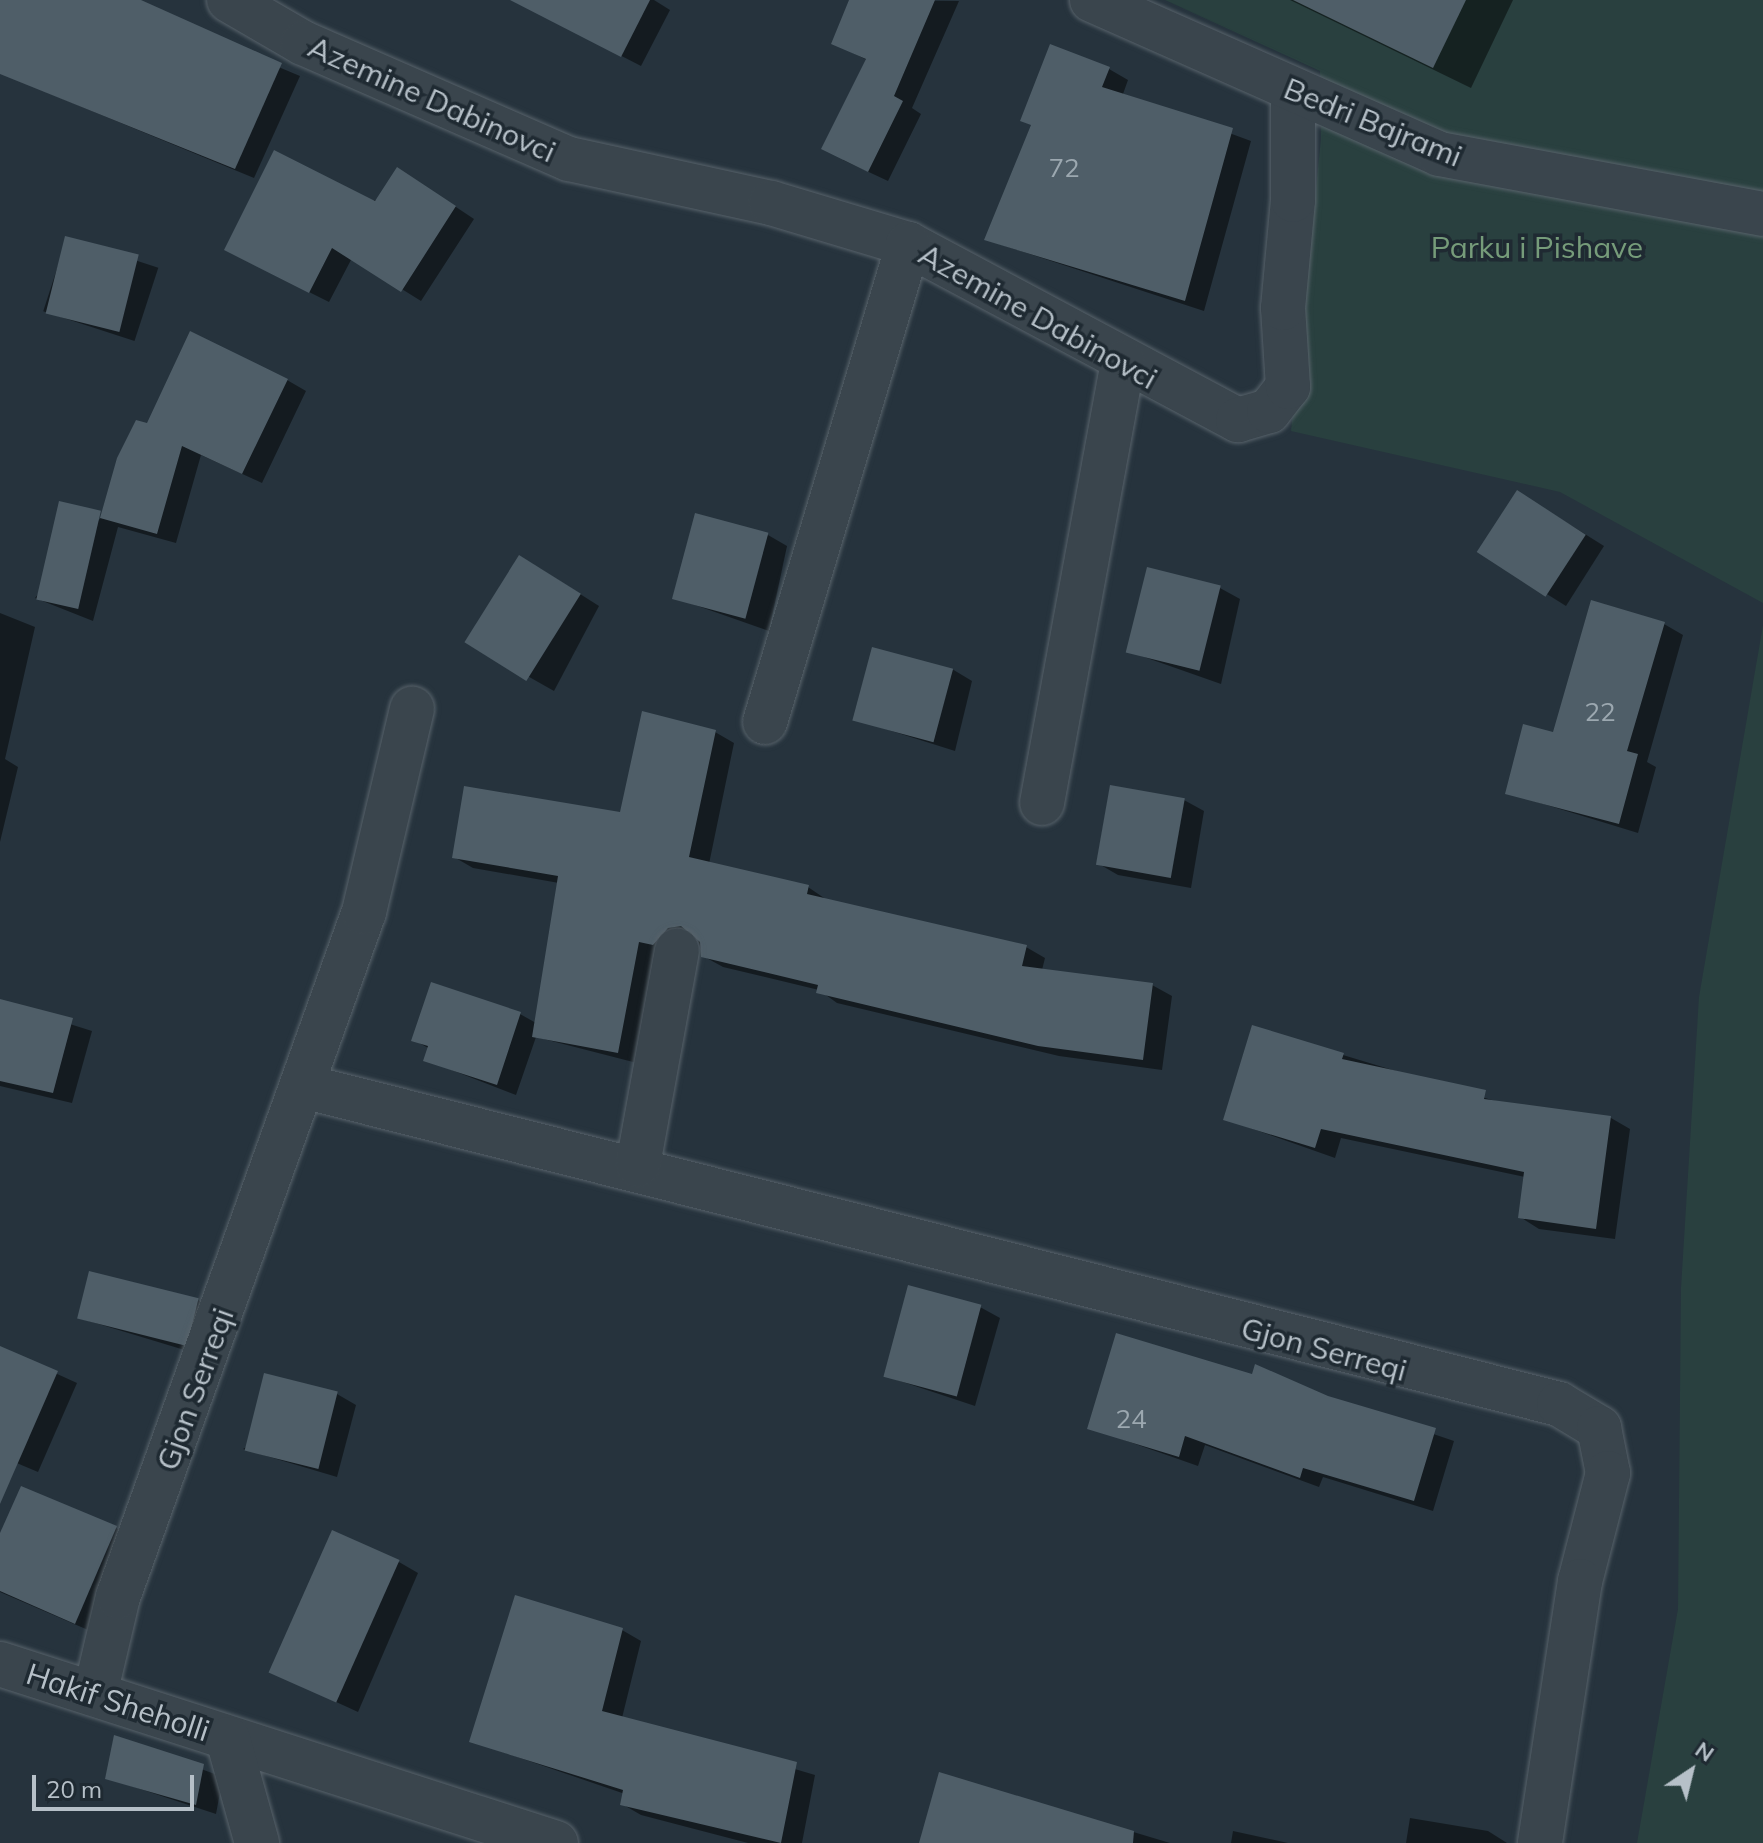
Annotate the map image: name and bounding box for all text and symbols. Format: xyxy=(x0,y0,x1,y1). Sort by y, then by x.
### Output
street label: Azemine Dabinovci xyxy=(303,28,561,170)
street label: Bedri Bajrami xyxy=(1279,70,1467,174)
house number: 72 xyxy=(1048,152,1080,184)
park label: Parku i Pishave xyxy=(1431,229,1643,265)
street label: Azemine Dabinovci xyxy=(913,236,1163,396)
house number: 22 xyxy=(1584,696,1616,728)
street label: Gjon Serreqi xyxy=(149,1303,241,1475)
street label: Gjon Serreqi xyxy=(1237,1310,1411,1388)
house number: 24 xyxy=(1115,1403,1147,1435)
street label: Hakif Sheholli xyxy=(22,1655,214,1749)
north arrow xyxy=(1651,1731,1731,1811)
text: N xyxy=(1690,1735,1720,1768)
scale bar xyxy=(36,1759,198,1809)
text: 20 m xyxy=(46,1774,102,1804)

